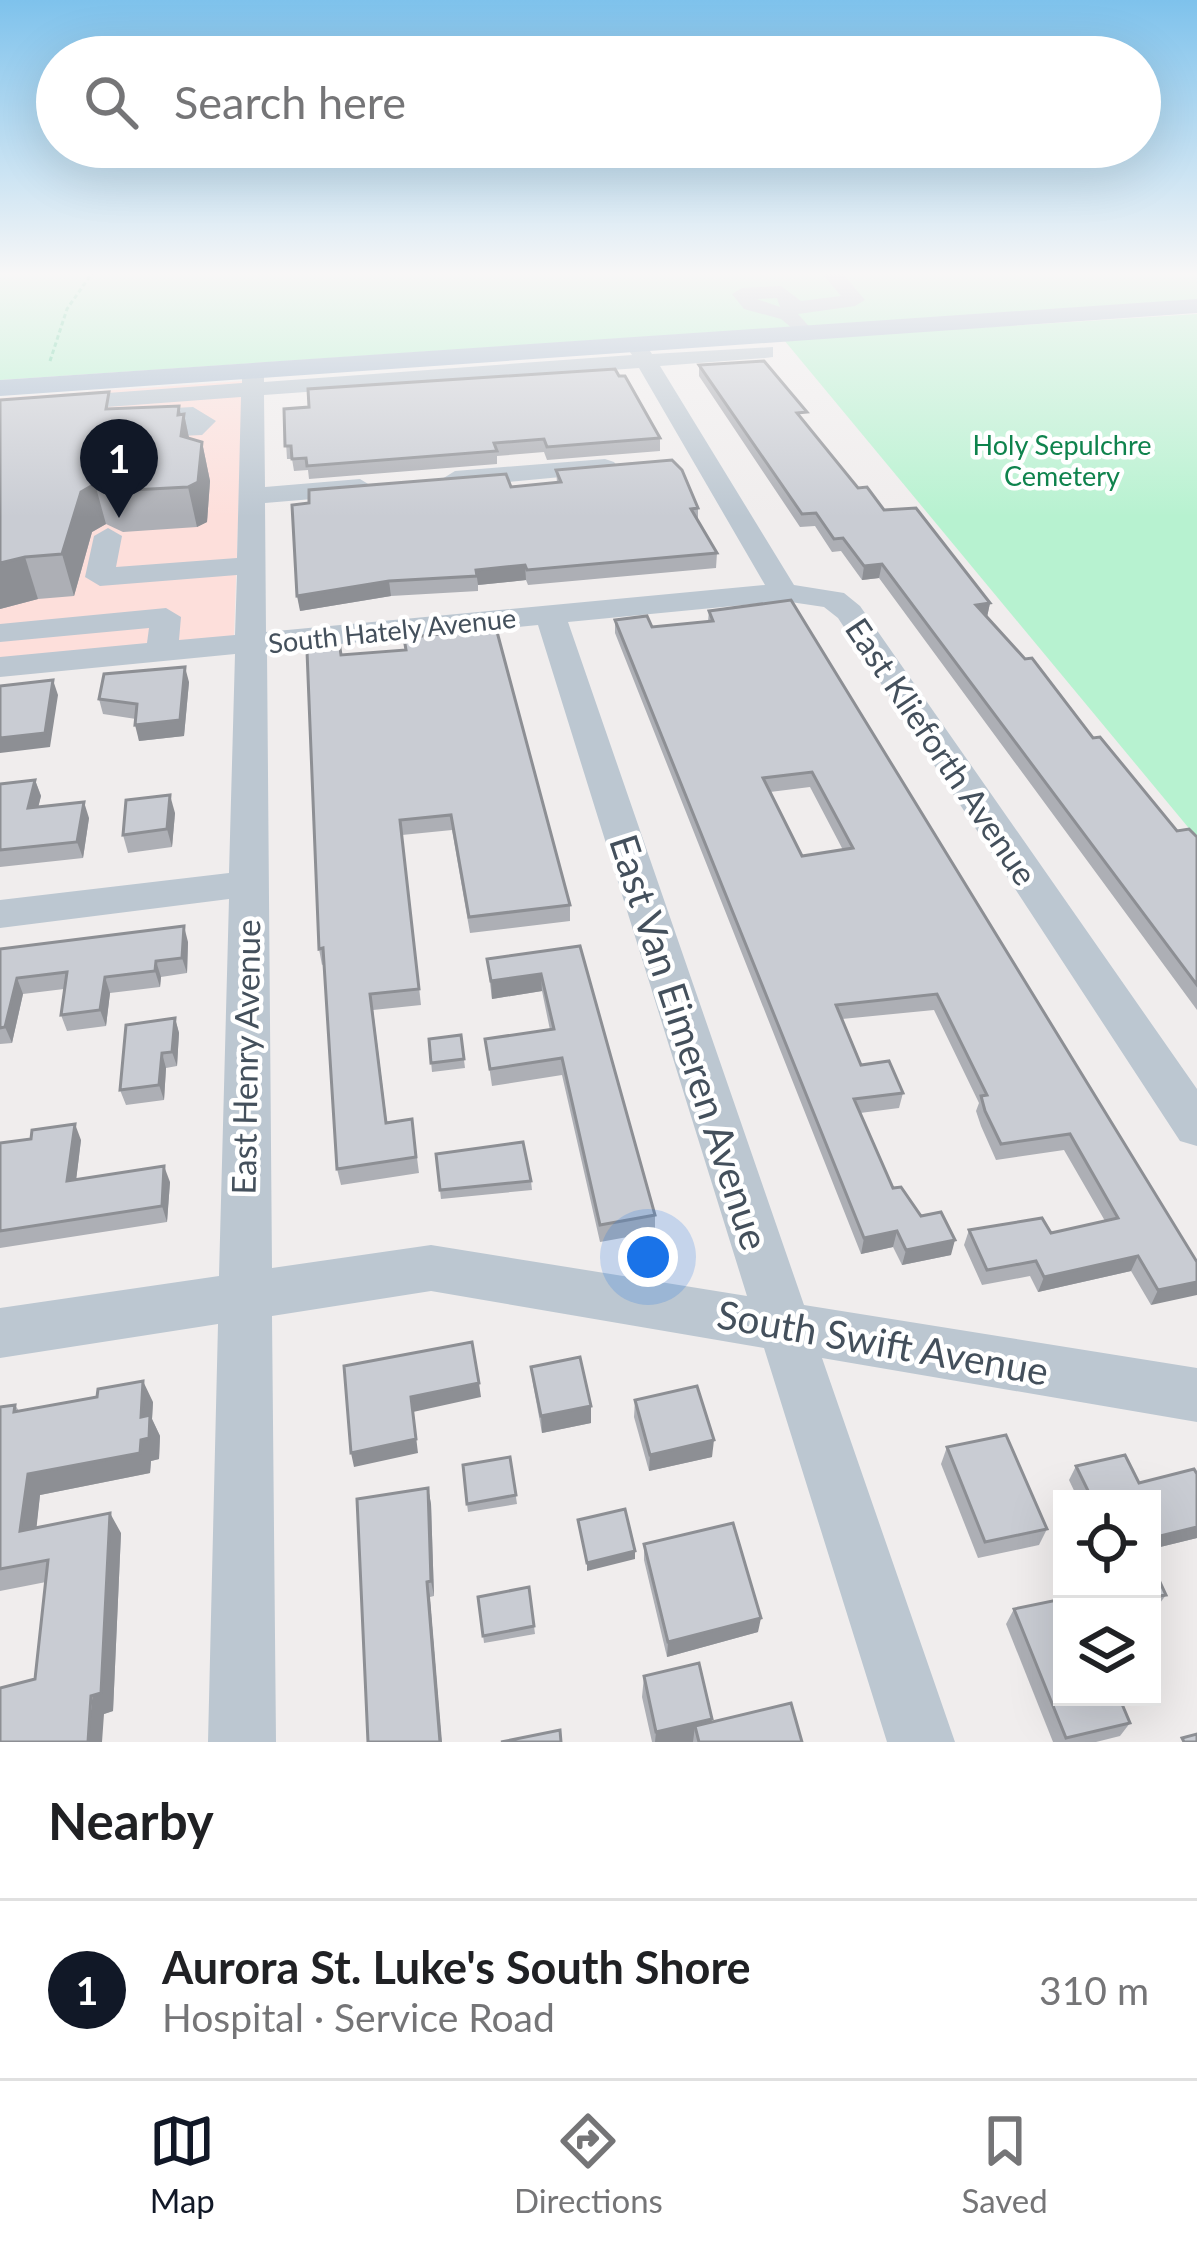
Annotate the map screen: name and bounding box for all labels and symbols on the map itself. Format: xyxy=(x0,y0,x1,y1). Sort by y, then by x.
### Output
pin: 1 xyxy=(80,419,158,518)
park label: Holy Sepulchre Cemetery xyxy=(973,428,1151,492)
street label: South Hately Avenue xyxy=(266,601,518,659)
street label: East Klieforth Avenue xyxy=(838,610,1046,892)
street label: East Van Eimeren Avenue xyxy=(601,829,779,1255)
street label: East Henry Avenue xyxy=(223,919,267,1195)
your location xyxy=(618,1227,678,1287)
street label: South Swift Avenue xyxy=(714,1290,1052,1394)

